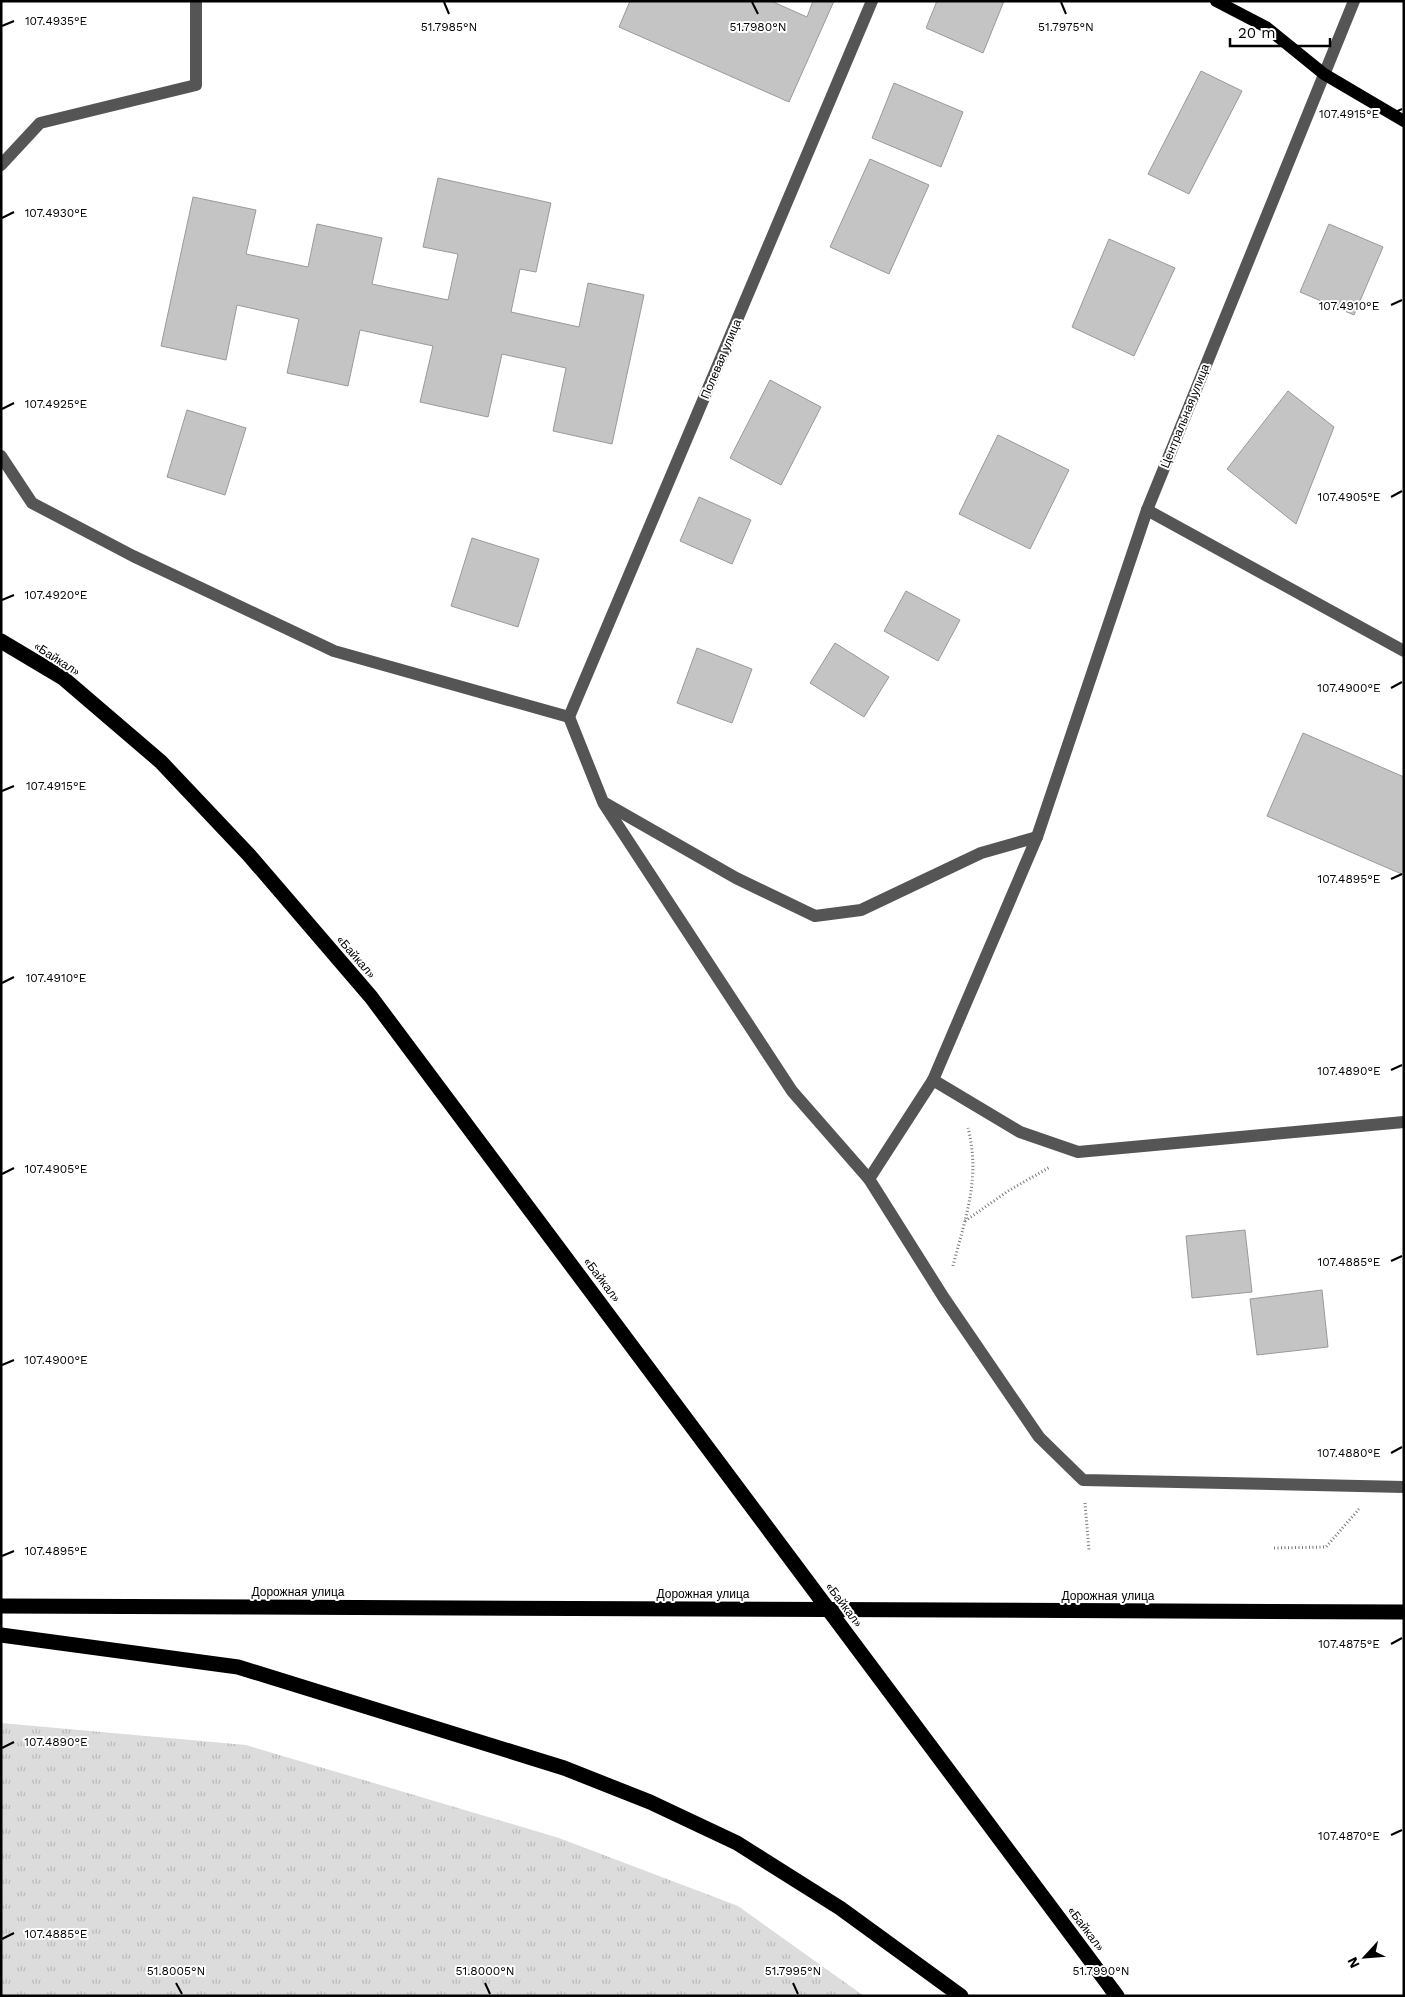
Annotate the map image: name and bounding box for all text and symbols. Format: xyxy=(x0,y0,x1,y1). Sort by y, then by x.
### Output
text: 107.4935°E xyxy=(25,14,87,28)
scale bar xyxy=(1230,15,1330,47)
text: 51.7985°N xyxy=(421,20,477,34)
text: 51.7980°N xyxy=(729,20,787,34)
text: 51.7975°N xyxy=(1038,20,1094,34)
text: 20 m xyxy=(1238,24,1276,42)
text: 107.4915°E xyxy=(1319,107,1379,121)
text: 107.4930°E xyxy=(25,206,88,220)
text: 107.4910°E xyxy=(1319,299,1380,313)
street label: Полевая улица xyxy=(698,317,744,401)
street label: Центральная улица xyxy=(1158,362,1212,470)
text: 107.4925°E xyxy=(25,397,88,411)
text: 107.4905°E xyxy=(1318,490,1381,504)
text: 107.4920°E xyxy=(25,588,88,602)
street label: «Байкал» xyxy=(31,639,83,679)
text: 107.4900°E xyxy=(1317,681,1381,695)
text: 107.4915°E xyxy=(26,779,86,793)
text: 107.4895°E xyxy=(1318,872,1381,886)
street label: «Байкал» xyxy=(334,933,378,981)
text: 107.4910°E xyxy=(26,971,87,985)
text: 107.4890°E xyxy=(1317,1064,1381,1078)
text: 107.4905°E xyxy=(25,1162,88,1176)
street label: «Байкал» xyxy=(581,1255,623,1305)
text: 107.4885°E xyxy=(1318,1255,1381,1269)
text: 107.4900°E xyxy=(24,1353,88,1367)
text: 107.4880°E xyxy=(1317,1446,1381,1460)
text: 107.4895°E xyxy=(25,1544,88,1558)
street label: «Байкал» xyxy=(823,1580,865,1630)
street label: Дорожная улица xyxy=(251,1585,345,1599)
street label: Дорожная улица xyxy=(656,1587,750,1601)
street label: Дорожная улица xyxy=(1061,1589,1155,1603)
text: 107.4875°E xyxy=(1318,1637,1380,1651)
text: 107.4890°E xyxy=(24,1735,88,1749)
text: 107.4870°E xyxy=(1318,1829,1380,1843)
street label: «Байкал» xyxy=(1065,1904,1107,1954)
text: 107.4885°E xyxy=(25,1927,88,1941)
north arrow xyxy=(1340,1932,1390,1982)
text: N xyxy=(1344,1955,1363,1971)
text: 51.8005°N xyxy=(147,1964,205,1978)
text: 51.8000°N xyxy=(456,1964,514,1978)
text: 51.7995°N xyxy=(765,1964,821,1978)
text: 51.7990°N xyxy=(1072,1964,1130,1978)

